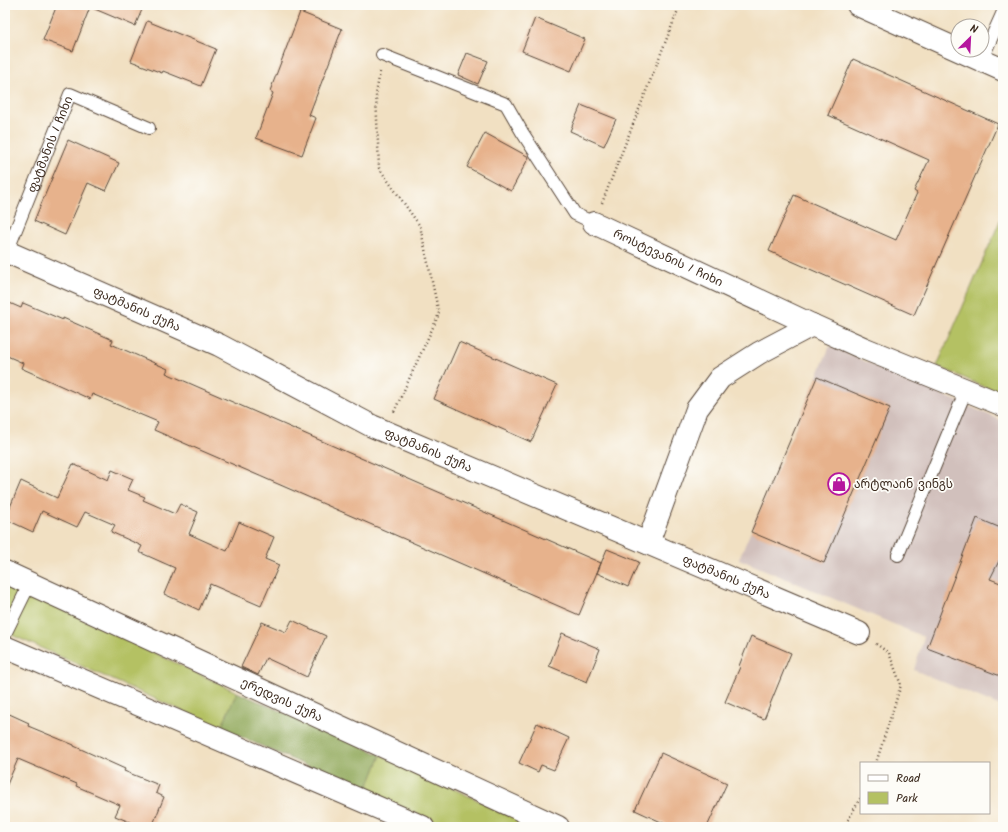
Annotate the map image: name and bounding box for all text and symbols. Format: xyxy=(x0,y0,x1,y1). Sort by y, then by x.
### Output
north arrow xyxy=(950,18,990,58)
text: N xyxy=(967,20,981,39)
street label: ფატმანის I ჩიხი xyxy=(23,93,78,196)
street label: როსტევანის I ჩიხი xyxy=(610,224,726,292)
street label: ფატმანის ქუჩა xyxy=(90,282,184,337)
street label: ფატმანის ქუჩა xyxy=(381,423,475,478)
shop icon: არტლაინ ვინგს xyxy=(826,471,852,497)
place label: არტლაინ ვინგს xyxy=(854,475,953,494)
street label: ფატმანის ქუჩა xyxy=(679,550,773,604)
street label: ერედვის ქუჩა xyxy=(238,673,326,727)
legend xyxy=(860,762,990,814)
text: Road xyxy=(896,769,921,788)
text: Park xyxy=(896,789,918,808)

